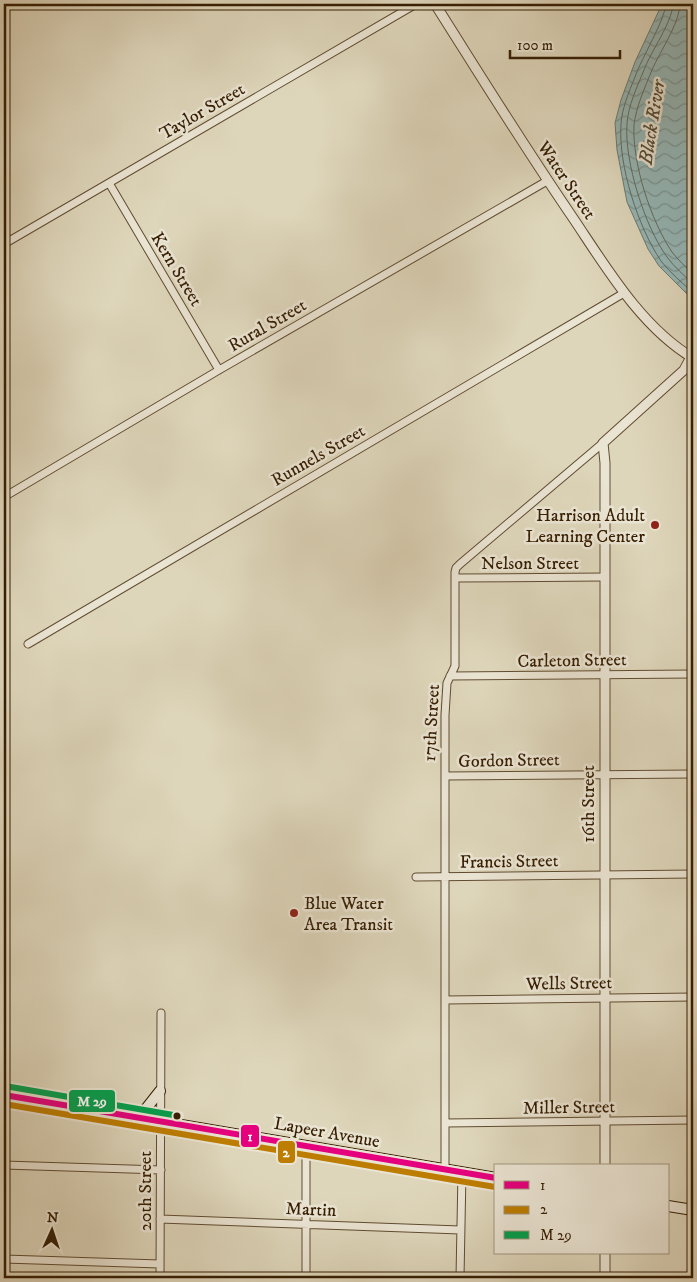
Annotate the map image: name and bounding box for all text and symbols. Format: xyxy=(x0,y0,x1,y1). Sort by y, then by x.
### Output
scale bar xyxy=(510,28,620,60)
text: 100 m xyxy=(517,36,553,55)
water label: Black River xyxy=(634,76,671,167)
street label: Taylor Street xyxy=(156,78,249,145)
street label: Water Street xyxy=(531,137,600,224)
street label: Kern Street xyxy=(145,229,207,311)
street label: Rural Street xyxy=(224,295,311,357)
street label: Runnels Street xyxy=(268,420,370,492)
place label: Harrison Adult Learning Center xyxy=(526,505,645,548)
marker: Harrison Adult Learning Center xyxy=(649,519,661,531)
street label: Nelson Street xyxy=(481,553,579,575)
street label: Carleton Street xyxy=(517,649,627,673)
street label: 17th Street xyxy=(419,683,445,762)
street label: Gordon Street xyxy=(458,749,560,773)
street label: 16th Street xyxy=(578,765,600,843)
street label: Francis Street xyxy=(459,850,559,874)
place label: Blue Water Area Transit xyxy=(304,893,393,936)
marker: Blue Water Area Transit xyxy=(288,907,300,919)
street label: Wells Street xyxy=(525,972,613,996)
line badge: M 29 xyxy=(68,1089,116,1113)
text: M 29 xyxy=(77,1093,107,1111)
street label: Miller Street xyxy=(523,1096,616,1120)
unlabelled marker xyxy=(172,1111,182,1121)
street label: Lapeer Avenue xyxy=(272,1113,381,1153)
line badge: 1 xyxy=(240,1124,260,1148)
text: 1 xyxy=(247,1128,253,1146)
line badge: 2 xyxy=(277,1140,296,1164)
text: 2 xyxy=(283,1144,291,1162)
street label: 20th Street xyxy=(135,1151,157,1231)
legend xyxy=(494,1164,670,1254)
text: 1 xyxy=(540,1176,546,1195)
street label: Martin xyxy=(285,1198,337,1222)
text: 2 xyxy=(540,1200,548,1219)
north arrow xyxy=(28,1204,78,1254)
text: N xyxy=(46,1209,59,1227)
text: M 29 xyxy=(540,1226,572,1245)

